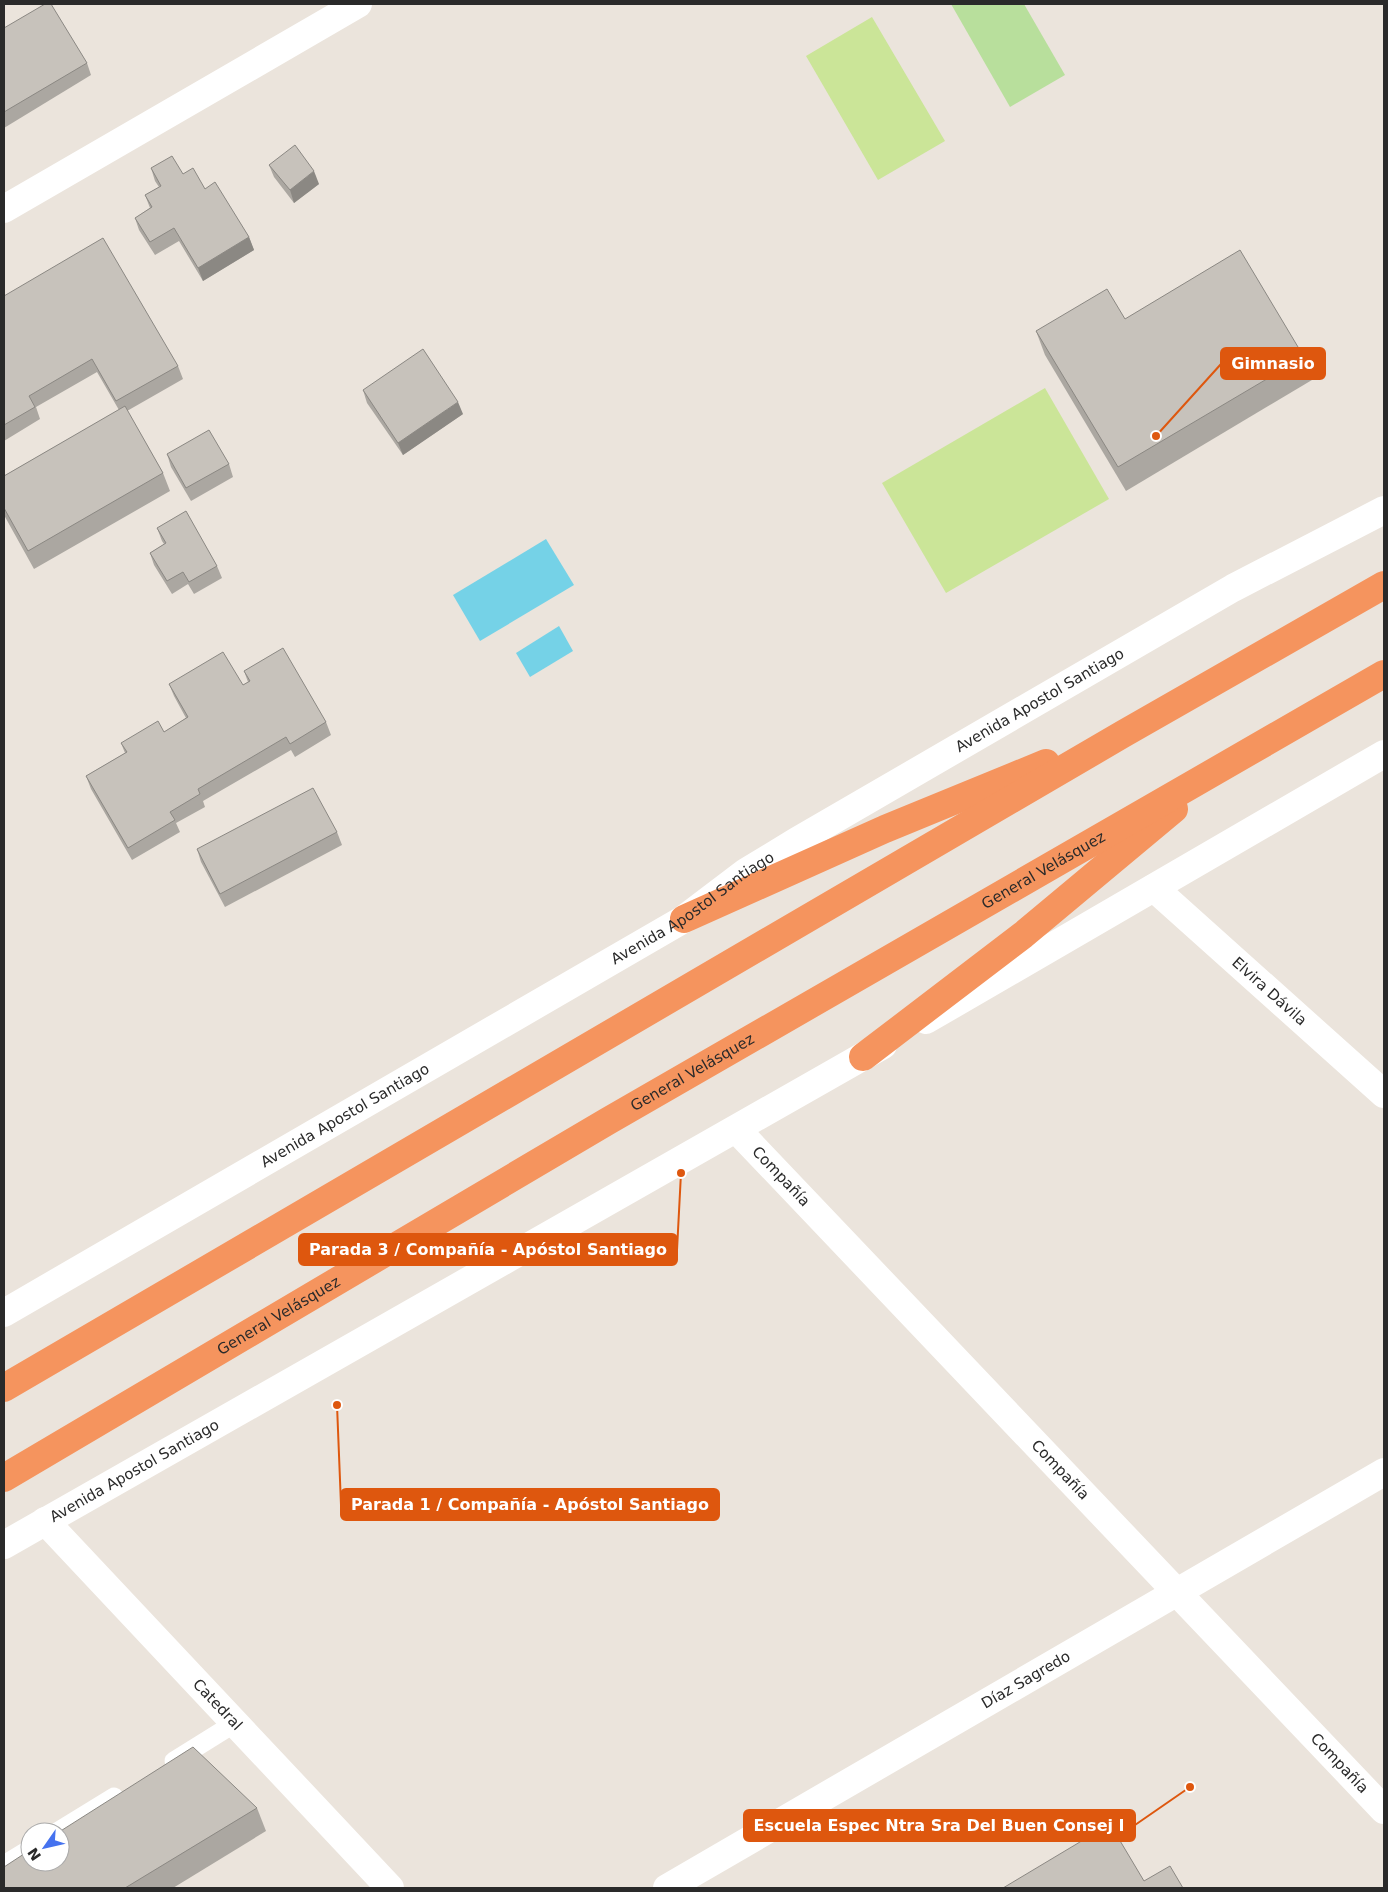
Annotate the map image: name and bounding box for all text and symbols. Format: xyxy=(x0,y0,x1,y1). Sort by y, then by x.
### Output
callout: Gimnasio xyxy=(1221,348,1325,379)
text: Gimnasio xyxy=(1231,354,1315,373)
street label: Avenida Apostol Santiago xyxy=(952,644,1127,756)
street label: General Velásquez xyxy=(978,828,1108,913)
street label: Avenida Apostol Santiago xyxy=(608,848,777,968)
street label: Elvira Dávila xyxy=(1228,953,1311,1029)
street label: General Velásquez xyxy=(627,1030,757,1115)
street label: Avenida Apostol Santiago xyxy=(257,1060,432,1171)
street label: Compañía xyxy=(748,1143,814,1210)
callout: Parada 3 / Compañía - Apóstol Santiago xyxy=(299,1234,677,1265)
text: Parada 3 / Compañía - Apóstol Santiago xyxy=(309,1240,667,1259)
street label: General Velásquez xyxy=(214,1272,343,1359)
street label: Avenida Apostol Santiago xyxy=(47,1416,222,1526)
street label: Compañía xyxy=(1028,1436,1093,1503)
callout: Parada 1 / Compañía - Apóstol Santiago xyxy=(341,1489,719,1520)
text: Parada 1 / Compañía - Apóstol Santiago xyxy=(351,1495,709,1514)
street label: Díaz Sagredo xyxy=(978,1647,1074,1713)
street label: Catedral xyxy=(189,1675,246,1734)
street label: Compañía xyxy=(1307,1729,1372,1797)
callout: Escuela Espec Ntra Sra Del Buen Consej I xyxy=(744,1810,1135,1841)
text: Escuela Espec Ntra Sra Del Buen Consej I xyxy=(753,1816,1125,1835)
north arrow xyxy=(20,1822,70,1872)
text: N xyxy=(24,1845,44,1864)

